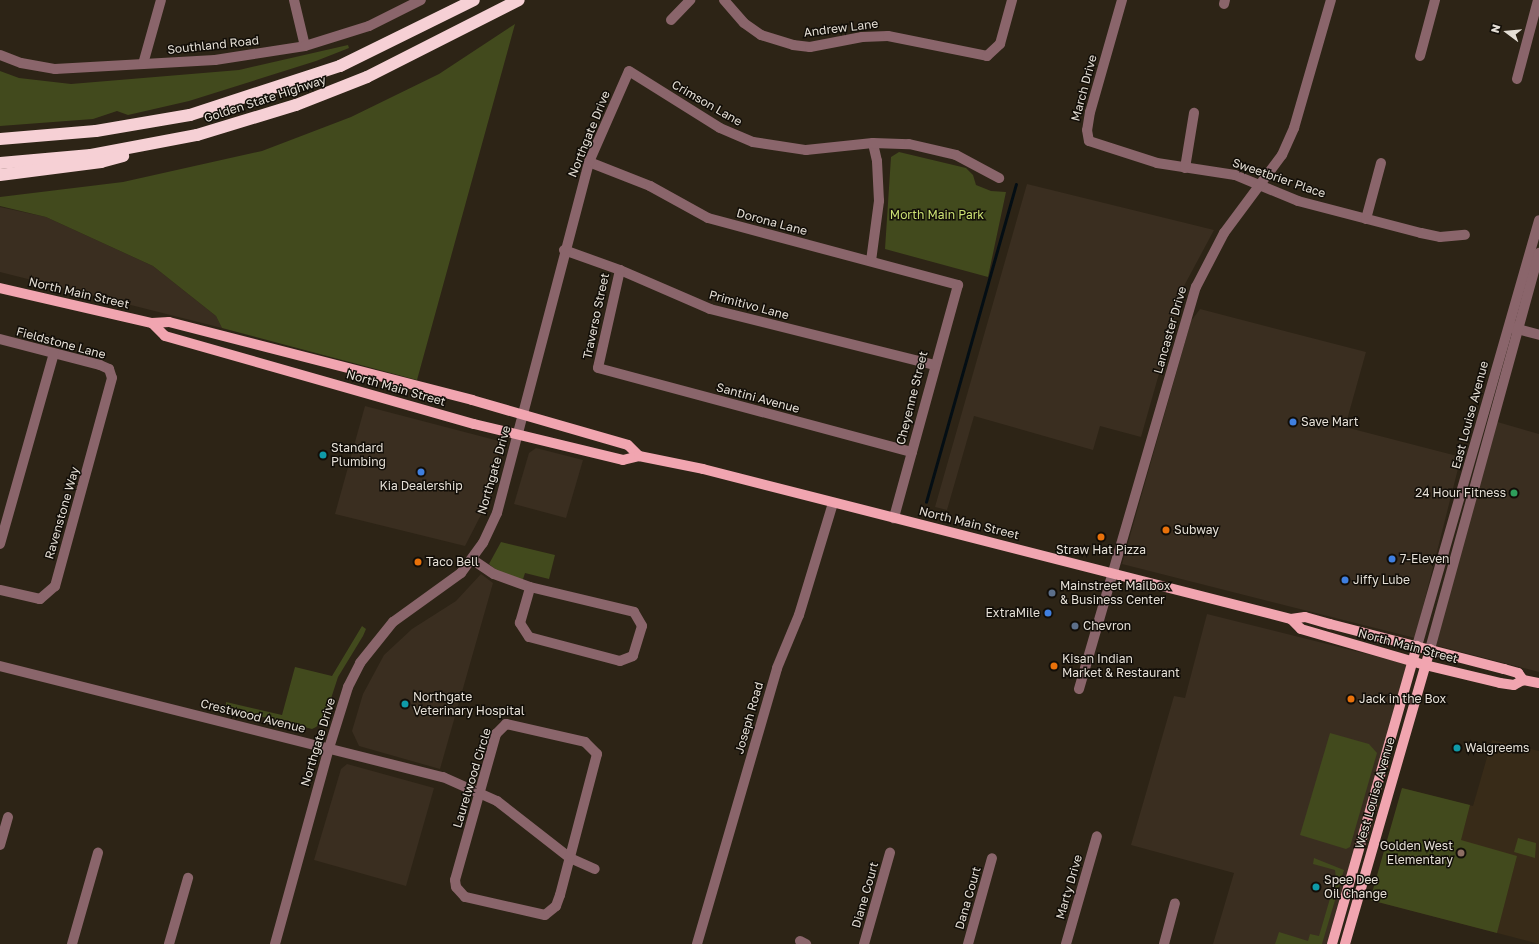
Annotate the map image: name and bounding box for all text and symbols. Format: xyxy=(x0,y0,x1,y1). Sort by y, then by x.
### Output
north arrow xyxy=(1487,12,1527,52)
street label: Andrew Lane xyxy=(803,16,879,40)
text: N xyxy=(1488,23,1502,34)
street label: Southland Road xyxy=(166,33,260,57)
street label: March Drive xyxy=(1068,53,1100,123)
street label: Golden State Highway xyxy=(202,72,328,126)
street label: Crimson Lane xyxy=(669,77,745,129)
street label: Northgate Drive xyxy=(565,89,613,179)
street label: Sweetbrier Place xyxy=(1230,155,1328,201)
street label: Dorona Lane xyxy=(735,206,809,238)
park label: Morth Main Park xyxy=(890,208,984,222)
street label: Traverso Street xyxy=(580,272,612,360)
street label: North Main Street xyxy=(27,274,131,312)
street label: Lancaster Drive xyxy=(1151,285,1189,375)
street label: Primitivo Lane xyxy=(707,287,791,323)
street label: Fieldstone Lane xyxy=(15,324,107,362)
street label: Cheyenne Street xyxy=(893,350,931,446)
street label: East Louise Avenue xyxy=(1449,359,1491,471)
street label: North Main Street xyxy=(345,367,447,409)
street label: Santini Avenue xyxy=(715,380,801,416)
place label: Save Mart xyxy=(1301,415,1358,429)
marker: Save Mart xyxy=(1288,417,1298,427)
street label: Northgate Drive xyxy=(474,424,514,516)
place label: Standard Plumbing xyxy=(331,441,386,469)
marker: Standard Plumbing xyxy=(318,450,328,460)
street label: Ravenstone Way xyxy=(42,465,82,561)
marker: Kia Dealership xyxy=(416,467,426,477)
place label: Kia Dealership xyxy=(379,479,463,493)
place label: 24 Hour Fitness xyxy=(1415,486,1506,500)
marker: 24 Hour Fitness xyxy=(1509,488,1519,498)
street label: North Main Street xyxy=(917,504,1021,542)
place label: Subway xyxy=(1174,523,1219,537)
marker: Subway xyxy=(1161,525,1171,535)
marker: Straw Hat Pizza xyxy=(1096,532,1106,542)
place label: Straw Hat Pizza xyxy=(1056,543,1146,557)
place label: 7-Eleven xyxy=(1400,552,1449,566)
marker: 7-Eleven xyxy=(1387,554,1397,564)
place label: Taco Bell xyxy=(426,555,479,569)
marker: Taco Bell xyxy=(413,557,423,567)
place label: Jiffy Lube xyxy=(1353,573,1410,587)
marker: Jiffy Lube xyxy=(1340,575,1350,585)
place label: Mainstreet Mailbox & Business Center xyxy=(1060,579,1170,607)
marker: Mainstreet Mailbox & Business Center xyxy=(1047,588,1057,598)
place label: ExtraMile xyxy=(985,606,1040,620)
marker: ExtraMile xyxy=(1043,608,1053,618)
place label: Chevron xyxy=(1083,619,1131,633)
marker: Chevron xyxy=(1070,621,1080,631)
street label: North Main Street xyxy=(1357,626,1459,666)
place label: Kisan Indian Market & Restaurant xyxy=(1062,652,1180,680)
marker: Kisan Indian Market & Restaurant xyxy=(1049,661,1059,671)
street label: Joseph Road xyxy=(732,680,766,756)
place label: Northgate Veterinary Hospital xyxy=(413,690,525,718)
place label: Jack in the Box xyxy=(1359,692,1446,706)
marker: Jack in the Box xyxy=(1346,694,1356,704)
street label: Crestwood Avenue xyxy=(199,696,307,736)
street label: Northgate Drive xyxy=(298,696,338,788)
marker: Northgate Veterinary Hospital xyxy=(400,699,410,709)
street label: Laurelwood Circle xyxy=(450,726,494,830)
street label: West Louise Avenue xyxy=(1352,736,1398,850)
place label: Walgreems xyxy=(1465,741,1529,755)
marker: Walgreems xyxy=(1452,743,1462,753)
place label: Golden West Elementary xyxy=(1380,839,1453,867)
marker: Golden West Elementary xyxy=(1456,848,1466,858)
street label: Marty Drive xyxy=(1053,853,1085,921)
street label: Diane Court xyxy=(849,860,881,930)
street label: Dana Court xyxy=(952,865,984,931)
place label: Spee Dee Oil Change xyxy=(1324,873,1387,901)
marker: Spee Dee Oil Change xyxy=(1311,882,1321,892)

